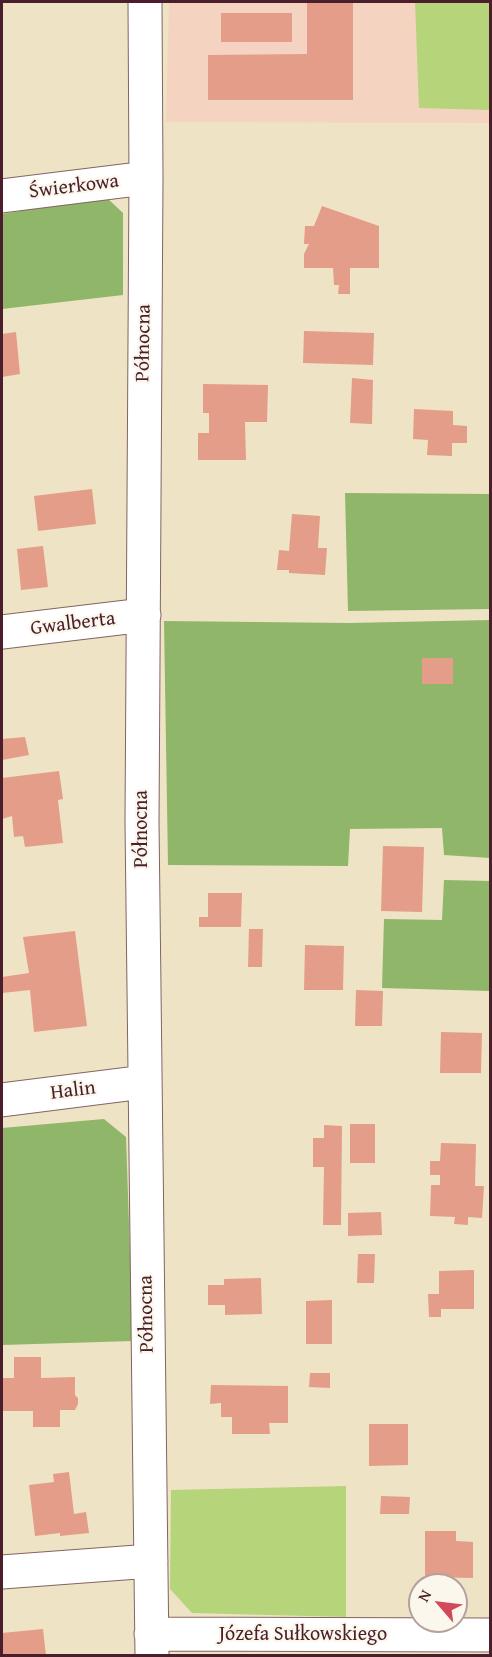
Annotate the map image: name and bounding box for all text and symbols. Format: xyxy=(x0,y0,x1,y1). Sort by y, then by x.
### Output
street label: Świerkowa xyxy=(28,170,120,204)
street label: Północna xyxy=(131,304,157,382)
street label: Gwalberta xyxy=(29,607,117,641)
street label: Północna xyxy=(130,790,154,868)
street label: Halin xyxy=(49,1076,97,1106)
street label: Północna xyxy=(134,1275,160,1353)
north arrow xyxy=(408,1573,468,1633)
text: N xyxy=(411,1585,437,1606)
street label: Józefa Sułkowskiego xyxy=(219,1623,387,1647)

